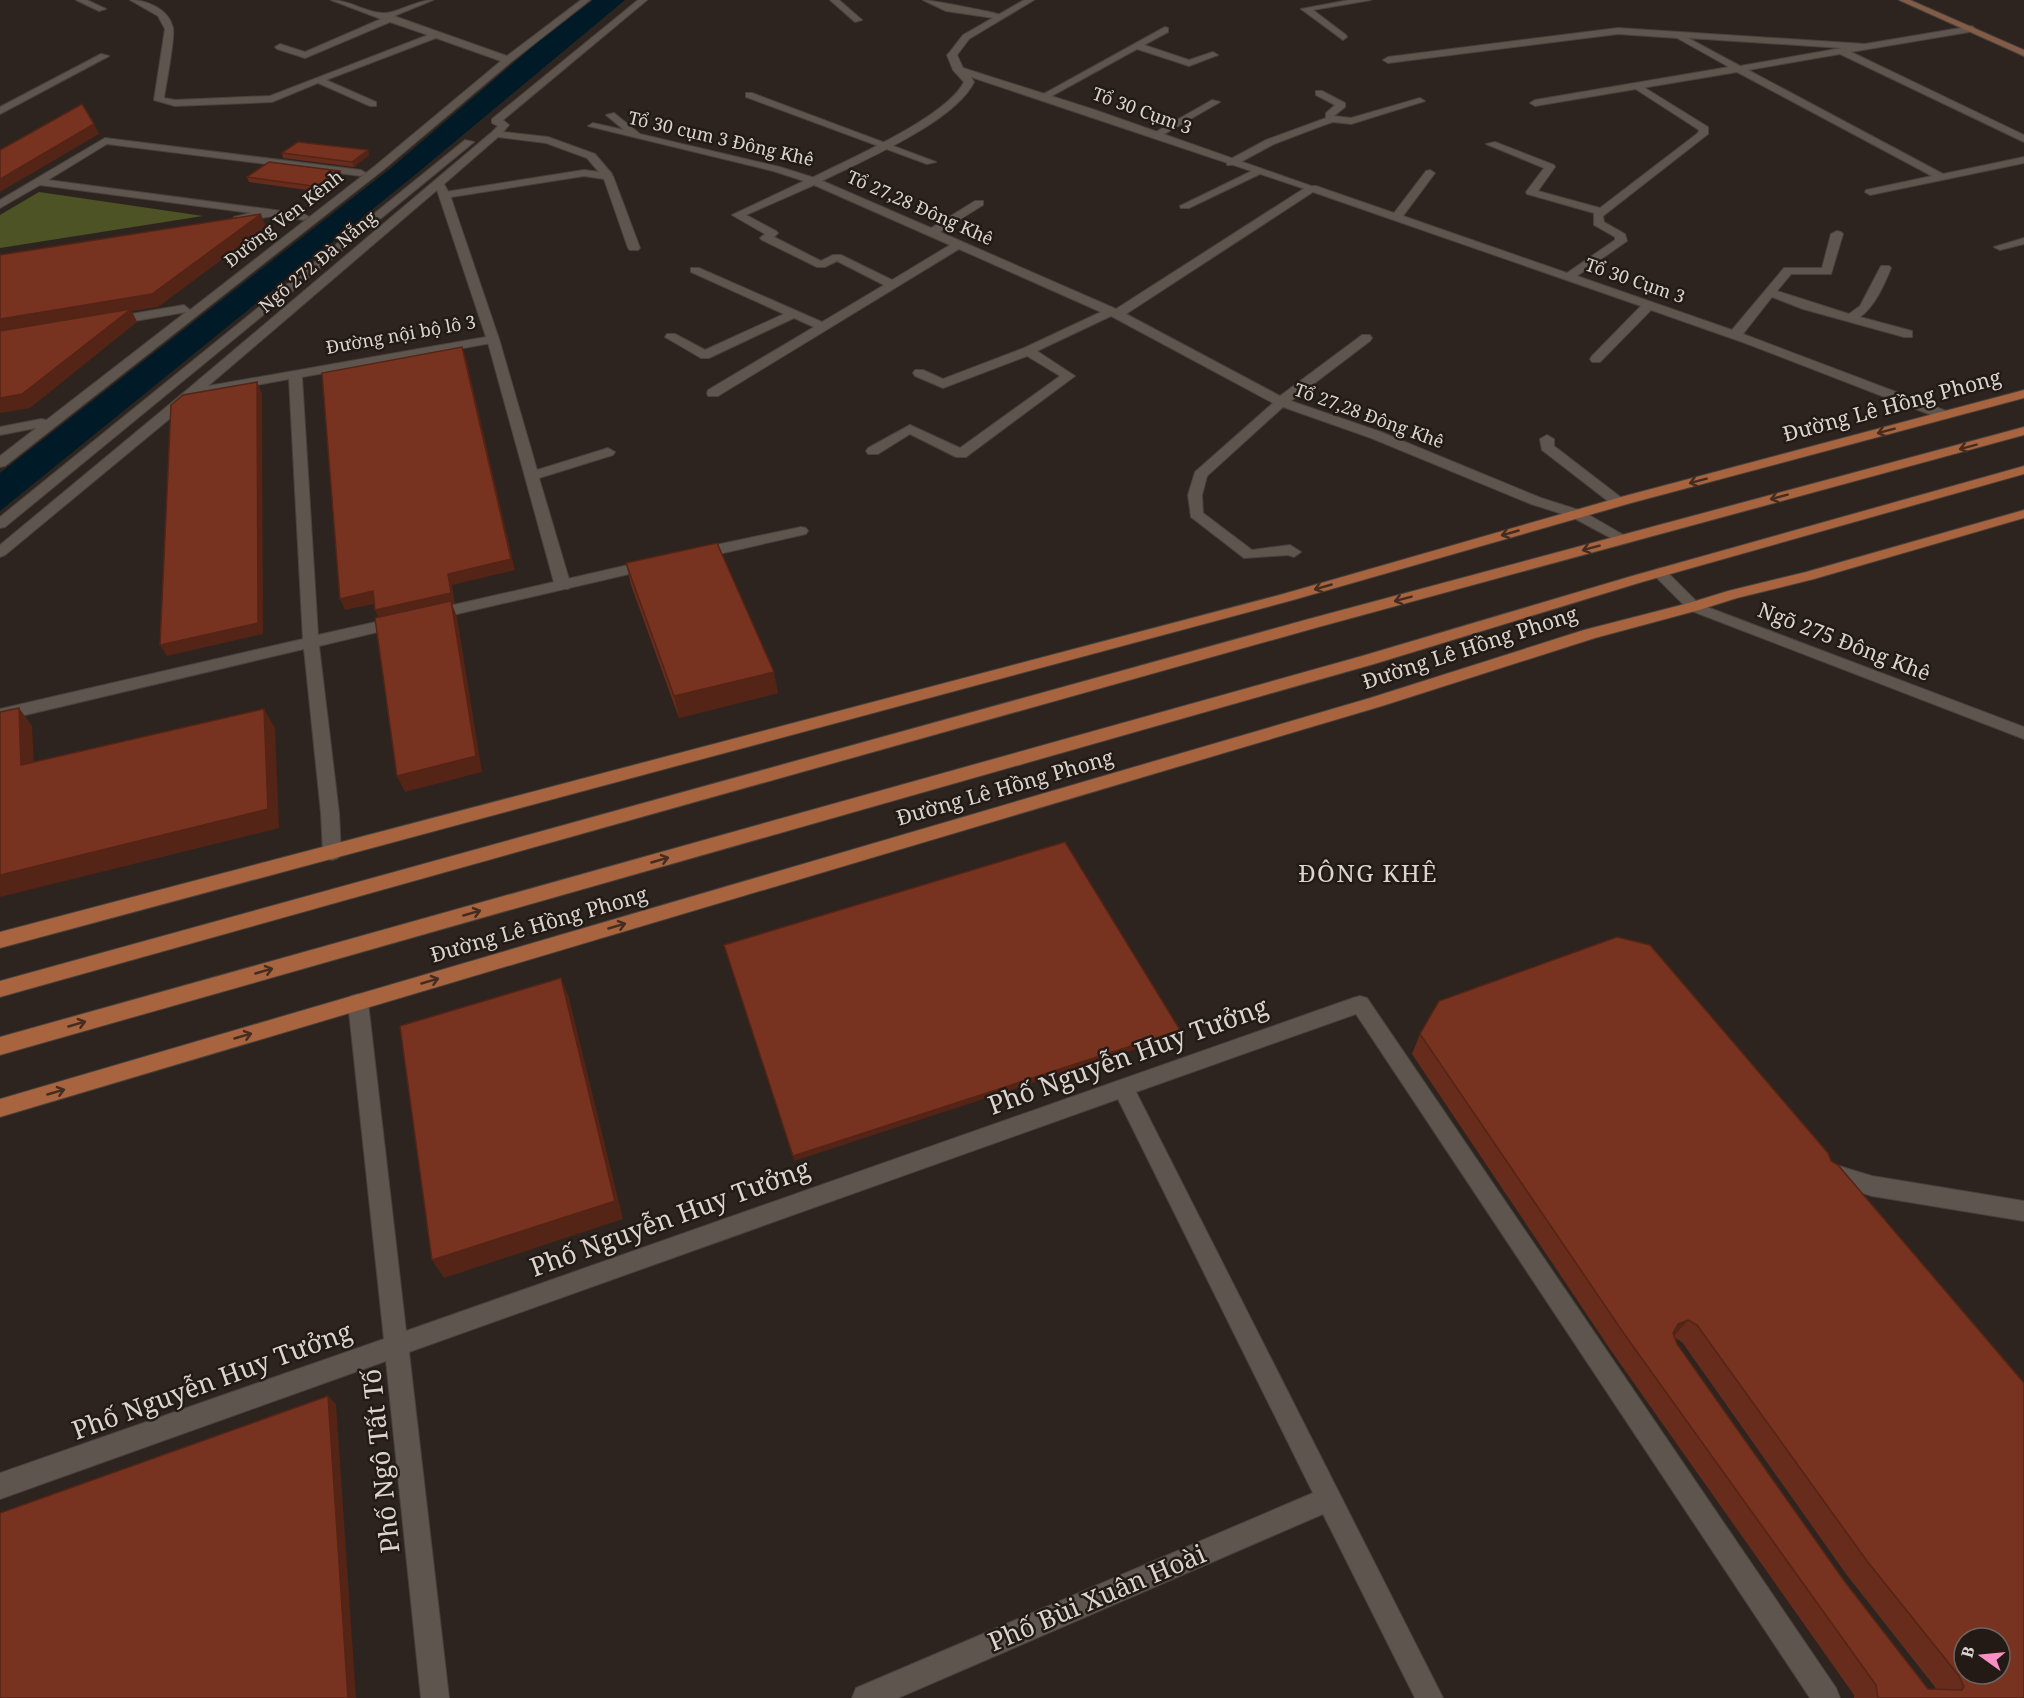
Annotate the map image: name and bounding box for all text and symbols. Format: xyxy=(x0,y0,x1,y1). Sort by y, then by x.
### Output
street label: Tổ 30 Cụm 3 xyxy=(1089,81,1195,139)
street label: Tổ 30 cụm 3 Đông Khê xyxy=(626,105,816,171)
street label: Đường Ven Kênh xyxy=(219,164,348,272)
street label: Tổ 27,28 Đông Khê xyxy=(843,164,997,250)
street label: Ngõ 272 Đà Nẵng xyxy=(254,205,381,317)
street label: Tổ 30 Cụm 3 xyxy=(1582,252,1689,308)
street label: Đường nội bộ lô 3 xyxy=(324,309,478,359)
street label: Đường Lê Hồng Phong xyxy=(1780,362,2005,448)
street label: Tổ 27,28 Đông Khê xyxy=(1291,377,1448,453)
one-way arrow xyxy=(1877,425,1896,437)
one-way arrow xyxy=(1958,441,1977,453)
one-way arrow xyxy=(1689,476,1708,487)
one-way arrow xyxy=(1770,492,1789,504)
one-way arrow xyxy=(1501,528,1520,540)
one-way arrow xyxy=(1582,543,1601,554)
one-way arrow xyxy=(1314,582,1333,594)
one-way arrow xyxy=(1394,593,1413,605)
street label: Ngõ 275 Đông Khê xyxy=(1754,595,1935,687)
street label: Đường Lê Hồng Phong xyxy=(1358,599,1582,695)
street label: Đường Lê Hồng Phong xyxy=(893,742,1117,831)
one-way arrow xyxy=(650,853,669,865)
district label: ĐÔNG KHÊ xyxy=(1298,856,1438,889)
street label: Đường Lê Hồng Phong xyxy=(427,879,651,968)
one-way arrow xyxy=(462,906,481,918)
one-way arrow xyxy=(607,920,626,931)
one-way arrow xyxy=(254,965,273,976)
one-way arrow xyxy=(420,975,439,986)
street label: Phố Nguyễn Huy Tưởng xyxy=(983,988,1273,1123)
one-way arrow xyxy=(67,1018,86,1029)
one-way arrow xyxy=(233,1030,252,1041)
one-way arrow xyxy=(46,1086,65,1097)
street label: Phố Nguyễn Huy Tưởng xyxy=(525,1150,815,1285)
street label: Phố Nguyễn Huy Tưởng xyxy=(67,1313,357,1448)
street label: Phố Ngô Tất Tố xyxy=(352,1367,408,1555)
street label: Phố Bùi Xuân Hoài xyxy=(982,1535,1211,1659)
north arrow xyxy=(1952,1626,2012,1686)
text: B xyxy=(1955,1644,1980,1660)

